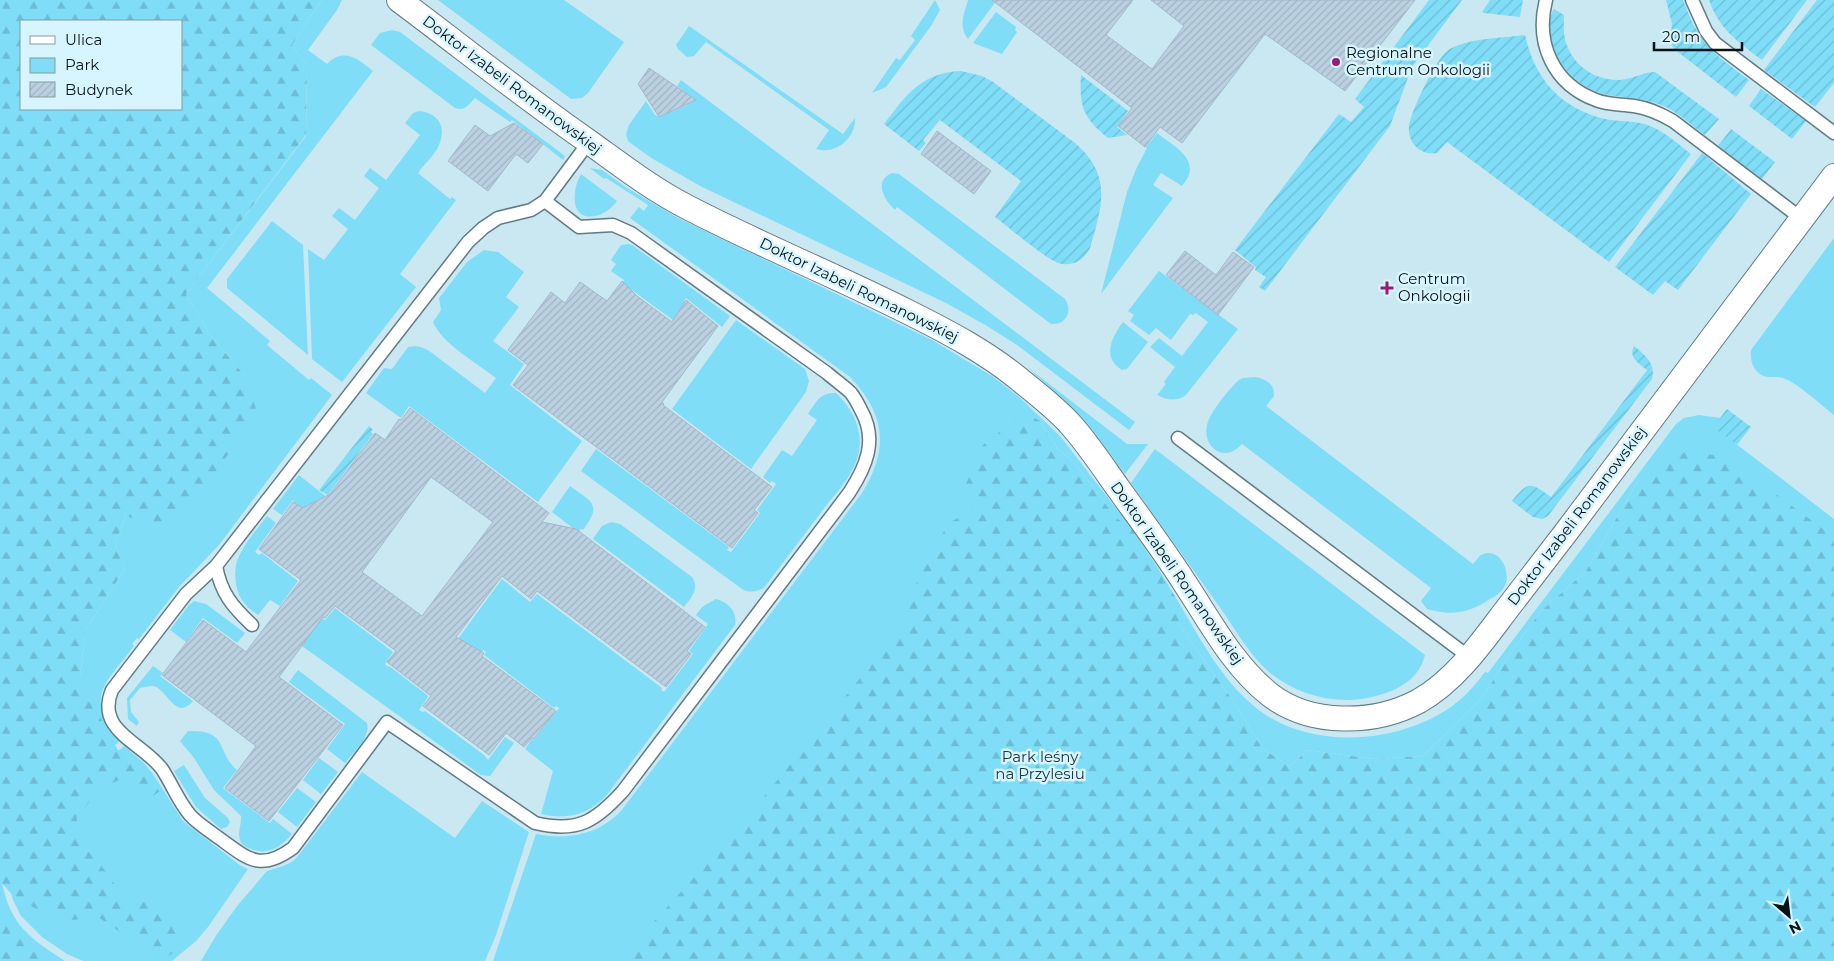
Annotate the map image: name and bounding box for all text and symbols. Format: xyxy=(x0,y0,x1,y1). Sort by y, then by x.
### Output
street label: Doktor Izabeli Romanowskiej xyxy=(419,11,605,158)
legend xyxy=(20,20,182,110)
scale bar xyxy=(1654,20,1742,52)
text: 20 m xyxy=(1662,27,1700,46)
text: Ulica xyxy=(65,30,102,49)
place label: Regionalne Centrum Onkologii xyxy=(1346,43,1490,79)
text: Park xyxy=(65,55,99,74)
marker: Regionalne Centrum Onkologii xyxy=(1330,56,1342,68)
text: Budynek xyxy=(65,80,133,99)
street label: Doktor Izabeli Romanowskiej xyxy=(757,233,962,346)
place label: Centrum Onkologii xyxy=(1398,269,1471,305)
marker: Centrum Onkologii xyxy=(1380,281,1394,295)
street label: Doktor Izabeli Romanowskiej xyxy=(1503,423,1650,609)
street label: Doktor Izabeli Romanowskiej xyxy=(1107,478,1248,668)
park label: Park leśny na Przylesiu xyxy=(995,747,1085,783)
north arrow xyxy=(1764,891,1814,941)
text: N xyxy=(1786,917,1804,938)

